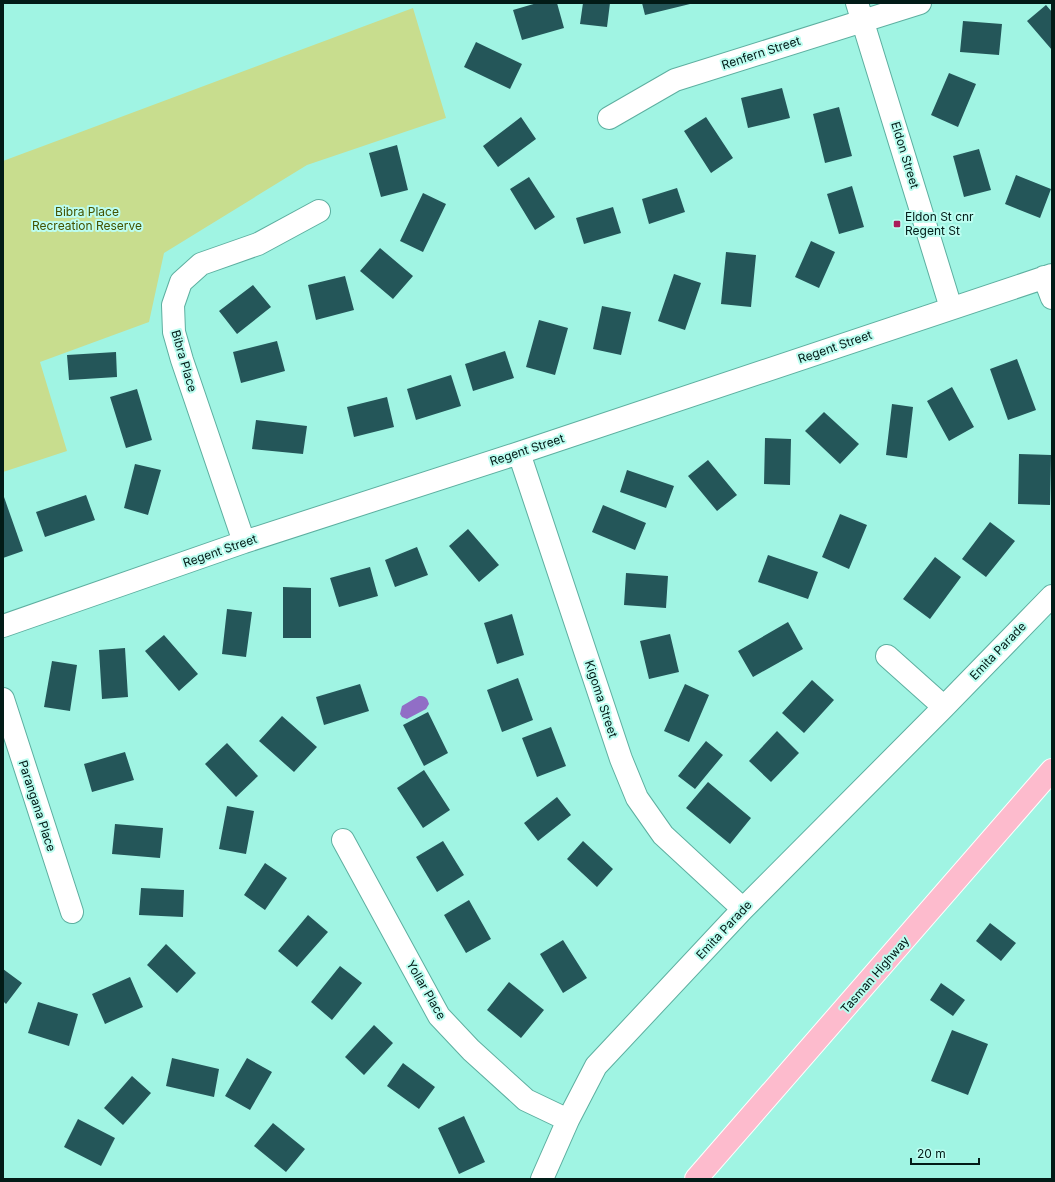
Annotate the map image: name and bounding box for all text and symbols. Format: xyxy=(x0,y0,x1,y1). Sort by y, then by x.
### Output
street label: Renfern Street xyxy=(720,33,802,72)
street label: Eldon Street xyxy=(888,120,923,190)
park label: Bibra Place Recreation Reserve xyxy=(32,204,142,233)
place label: Eldon St cnr Regent St xyxy=(905,209,974,238)
marker: Eldon St cnr Regent St xyxy=(892,219,902,229)
street label: Regent Street xyxy=(796,327,874,366)
street label: Bibra Place xyxy=(168,328,200,394)
street label: Regent Street xyxy=(488,430,566,469)
street label: Regent Street xyxy=(181,531,259,570)
street label: Emita Parade xyxy=(966,619,1029,683)
street label: Kigoma Street xyxy=(582,658,621,739)
street label: Parangana Place xyxy=(16,758,59,853)
street label: Emita Parade xyxy=(693,897,755,962)
street label: Tasman Highway xyxy=(837,933,912,1016)
street label: Yollar Place xyxy=(403,957,449,1022)
scale bar xyxy=(911,1140,979,1166)
text: 20 m xyxy=(917,1146,946,1161)

